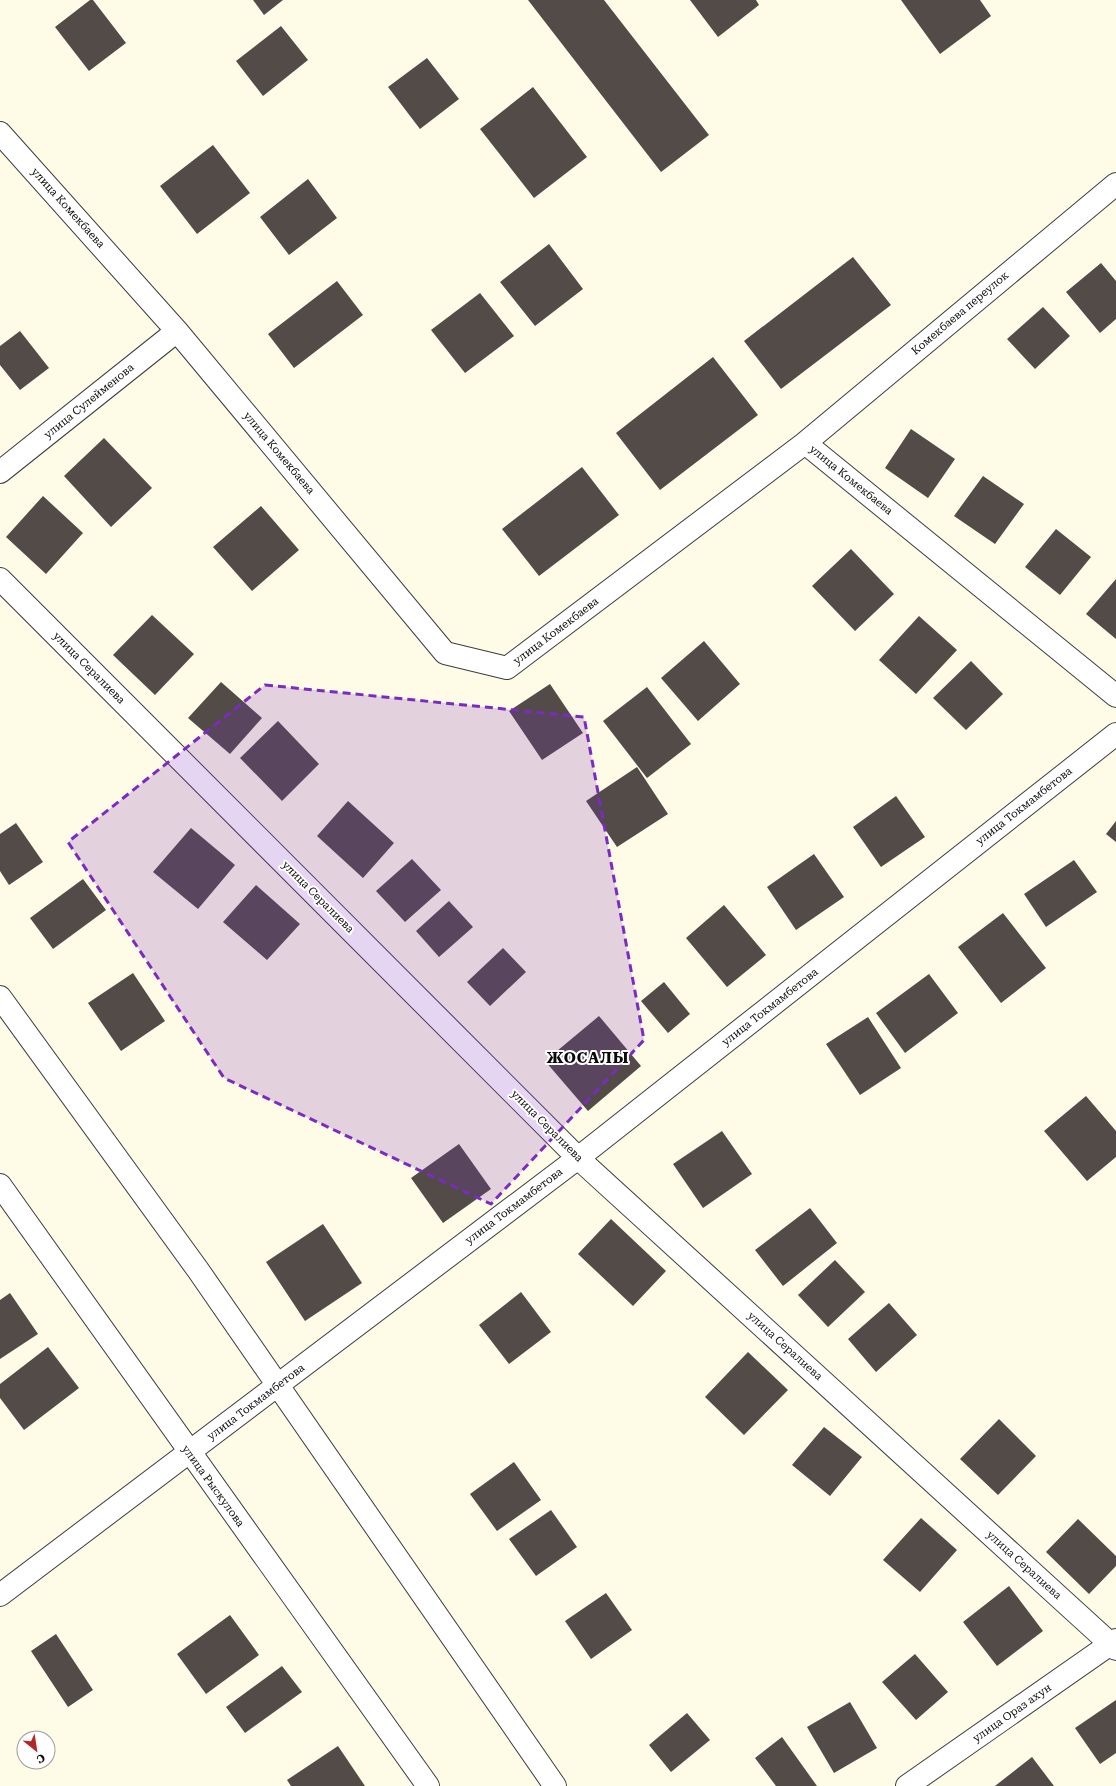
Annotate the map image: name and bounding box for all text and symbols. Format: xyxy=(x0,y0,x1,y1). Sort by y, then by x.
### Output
street label: улица Комекбаева xyxy=(29,165,107,251)
street label: Комекбаева переулок xyxy=(909,269,1011,357)
street label: улица Сулейменова xyxy=(41,361,137,441)
street label: улица Комекбаева xyxy=(241,409,317,497)
street label: улица Комекбаева xyxy=(807,442,895,518)
street label: улица Комекбаева xyxy=(511,595,601,667)
street label: улица Сералиева xyxy=(50,629,128,707)
street label: улица Токмамбетова xyxy=(973,764,1075,848)
street label: улица Сералиева xyxy=(279,858,357,936)
street label: улица Токмамбетова xyxy=(719,965,821,1049)
district label: ЖОСАЛЫ xyxy=(547,1049,629,1067)
street label: улица Сералиева xyxy=(508,1087,586,1165)
street label: улица Токмамбетова xyxy=(463,1165,565,1247)
street label: улица Сералиева xyxy=(745,1309,825,1383)
street label: улица Токмамбетова xyxy=(205,1361,307,1443)
street label: улица Рыскулова xyxy=(179,1443,247,1529)
street label: улица Сералиева xyxy=(984,1528,1064,1602)
street label: улица Ораз ахун xyxy=(970,1681,1054,1745)
north arrow xyxy=(16,1730,56,1770)
text: С xyxy=(34,1751,47,1766)

